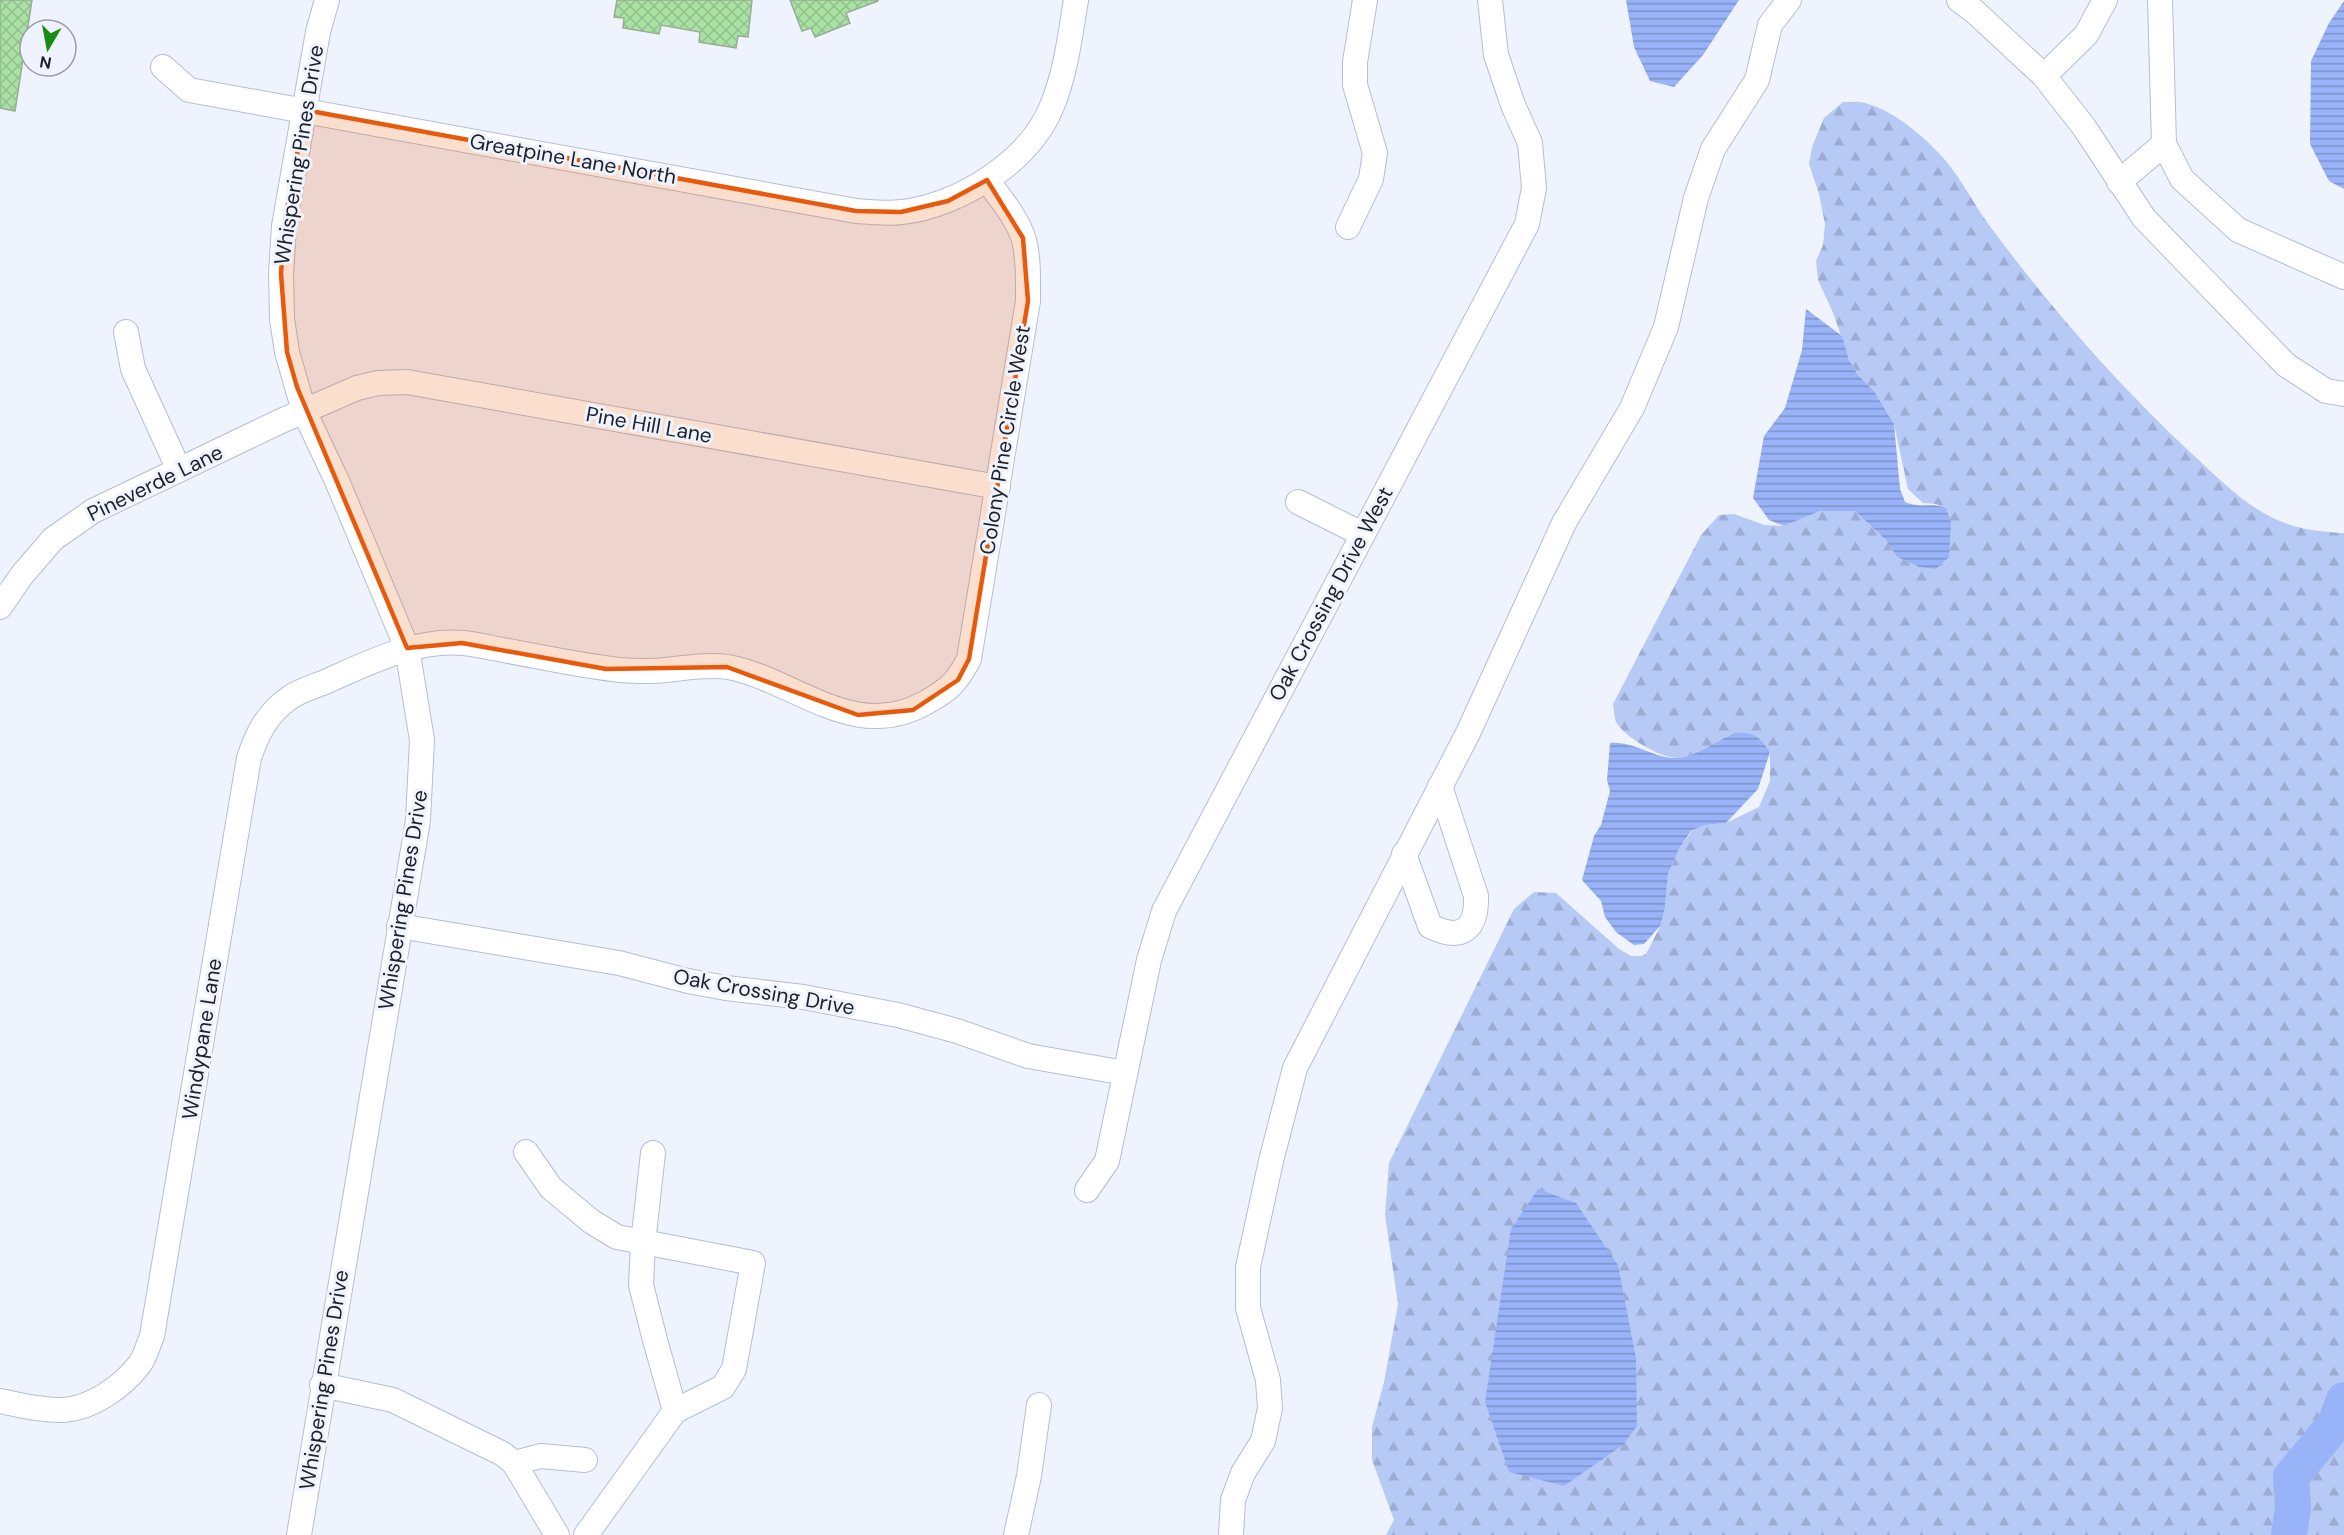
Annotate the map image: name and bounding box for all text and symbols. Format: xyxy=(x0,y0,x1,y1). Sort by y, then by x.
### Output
north arrow xyxy=(18,18,78,78)
street label: Whispering Pines Drive xyxy=(268,43,330,267)
text: N xyxy=(38,51,53,74)
street label: Greatpine Lane North xyxy=(467,127,679,191)
street label: Colony Pine Circle West xyxy=(973,323,1037,557)
street label: Pine Hill Lane xyxy=(584,400,714,450)
street label: Pineverde Lane xyxy=(82,438,228,528)
street label: Oak Crossing Drive West xyxy=(1263,482,1399,706)
street label: Whispering Pines Drive xyxy=(372,788,434,1012)
street label: Windypane Lane xyxy=(175,956,229,1122)
street label: Oak Crossing Drive xyxy=(671,962,857,1022)
street label: Whispering Pines Drive xyxy=(293,1268,355,1492)

